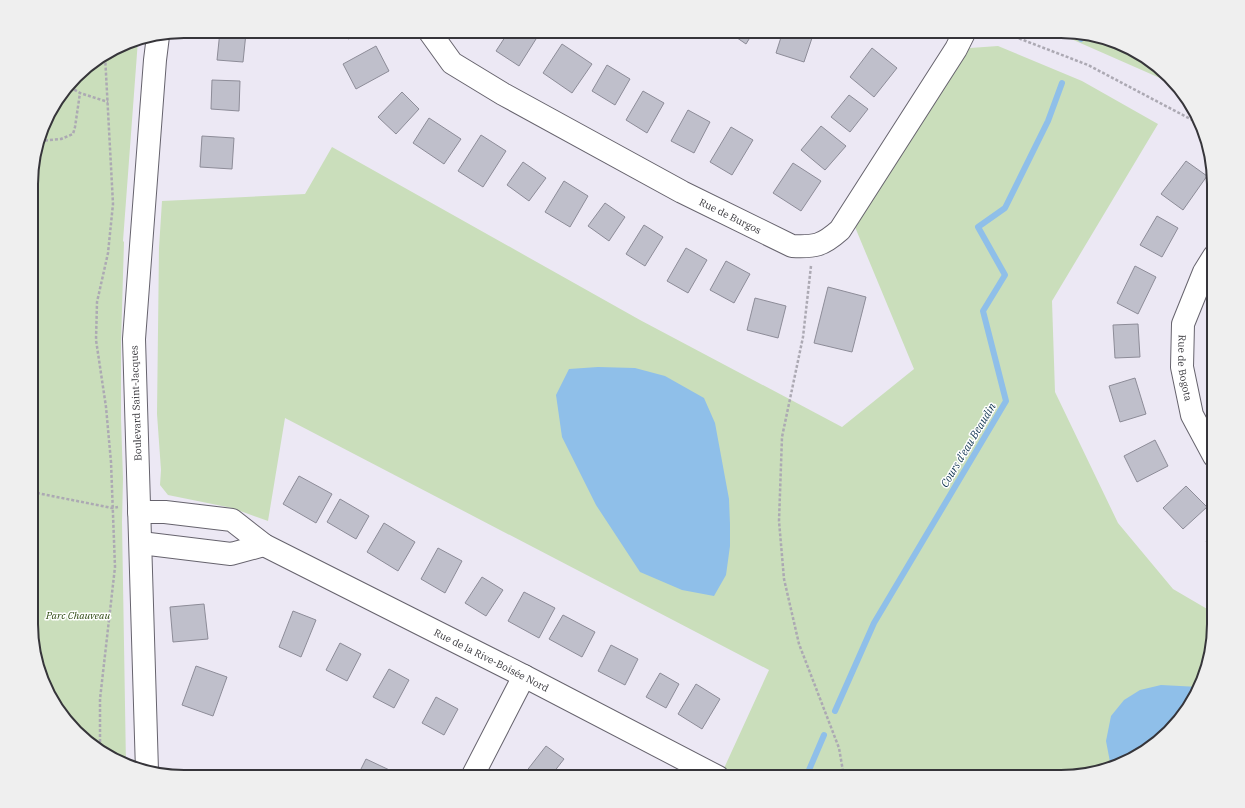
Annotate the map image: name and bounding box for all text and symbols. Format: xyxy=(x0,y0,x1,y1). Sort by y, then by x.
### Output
street label: Rue de Burgos xyxy=(697,195,764,236)
street label: Rue de Bogota xyxy=(1176,335,1195,403)
street label: Boulevard Saint-Jacques xyxy=(127,345,145,461)
water label: Cours d'eau Beaudin xyxy=(937,400,999,490)
park label: Parc Chauveau xyxy=(45,609,110,622)
street label: Rue de la Rive-Boisée Nord xyxy=(432,625,551,694)

